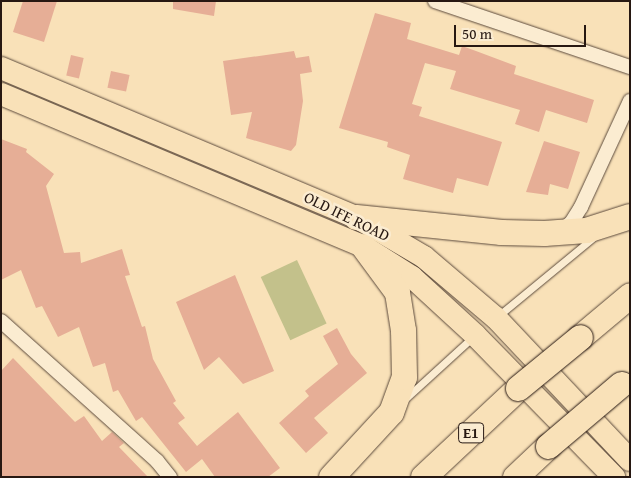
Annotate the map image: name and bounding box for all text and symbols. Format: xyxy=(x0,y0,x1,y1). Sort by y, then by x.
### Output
scale bar xyxy=(456,15,588,47)
text: 50 m xyxy=(462,23,492,44)
street label: OLD IFE ROAD xyxy=(301,187,393,245)
road number: E1 xyxy=(457,420,485,446)

